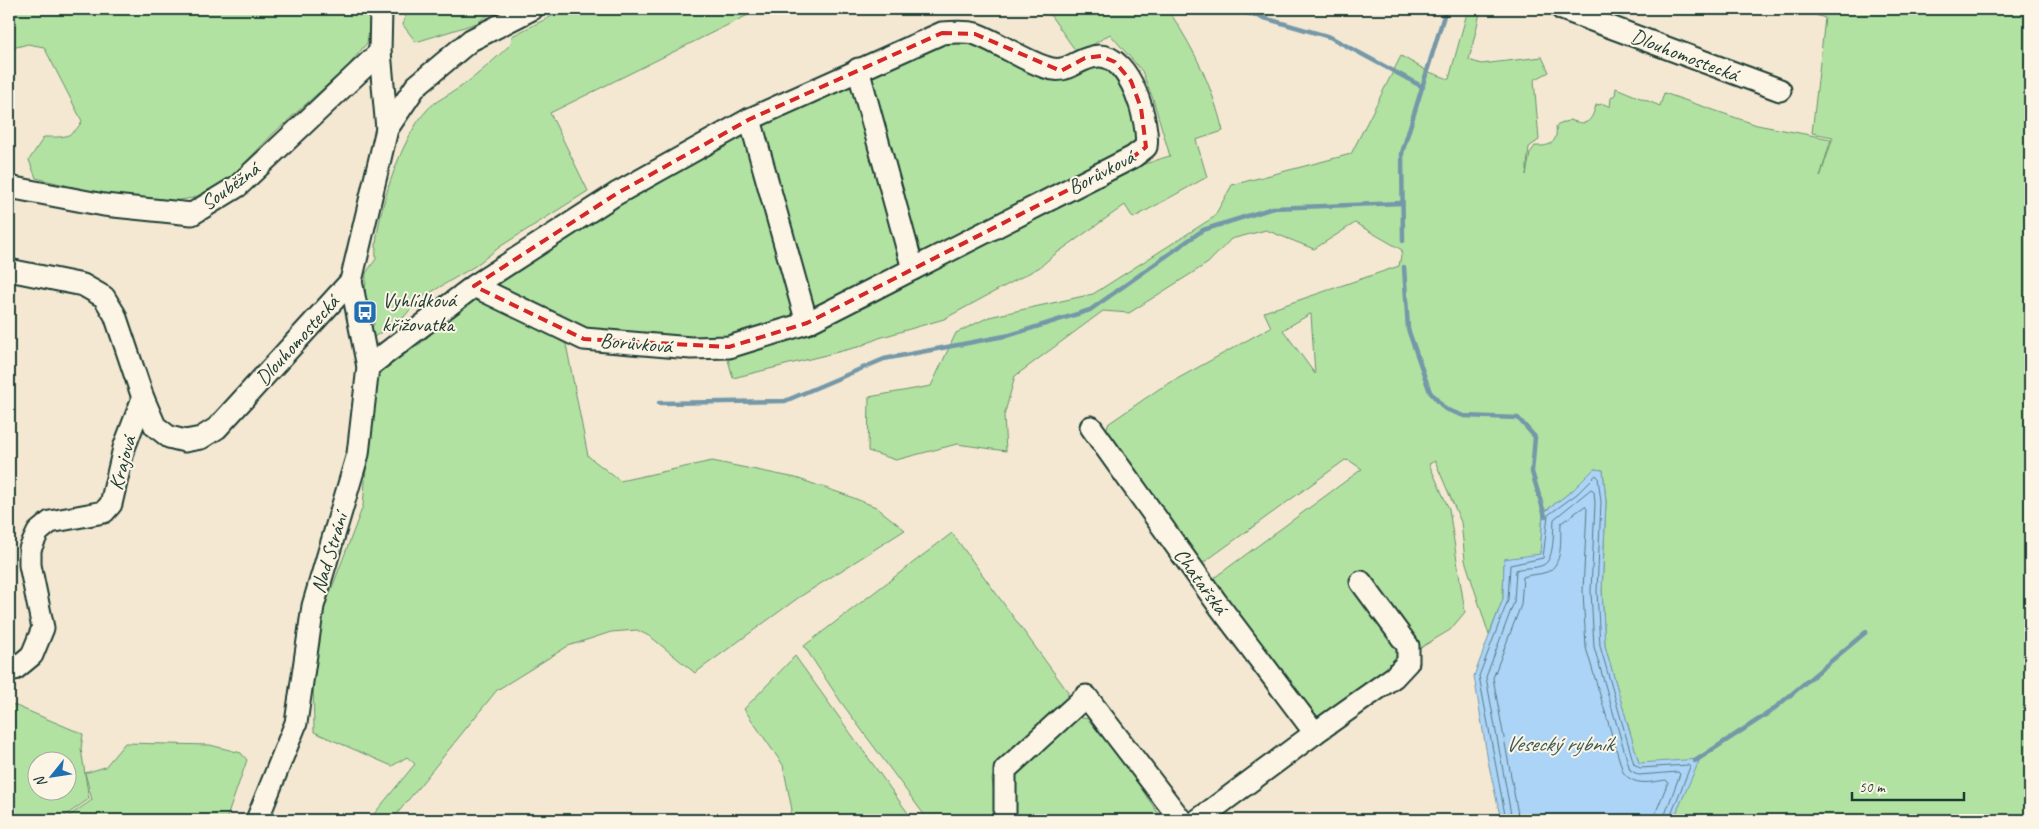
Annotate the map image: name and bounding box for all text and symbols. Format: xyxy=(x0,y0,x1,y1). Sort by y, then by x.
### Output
street label: Dlouhomostecká xyxy=(1628,23,1744,88)
street label: Borůvková xyxy=(1063,143,1140,200)
street label: Souběžná xyxy=(196,155,266,216)
place label: Vyhlídková křižovatka xyxy=(382,287,458,337)
street label: Dlouhomostecká xyxy=(250,288,346,391)
bus stop icon: Vyhlídková křižovatka xyxy=(352,299,378,325)
street label: Borůvková xyxy=(599,327,675,359)
street label: Krajová xyxy=(102,431,142,493)
street label: Nad Strání xyxy=(305,506,355,596)
street label: Chatařská xyxy=(1168,543,1235,621)
water label: Vesecký rybník xyxy=(1505,730,1617,758)
north arrow xyxy=(28,752,78,802)
scale bar xyxy=(1852,769,1964,801)
text: N xyxy=(30,772,51,790)
text: 50 m xyxy=(1859,778,1886,797)

